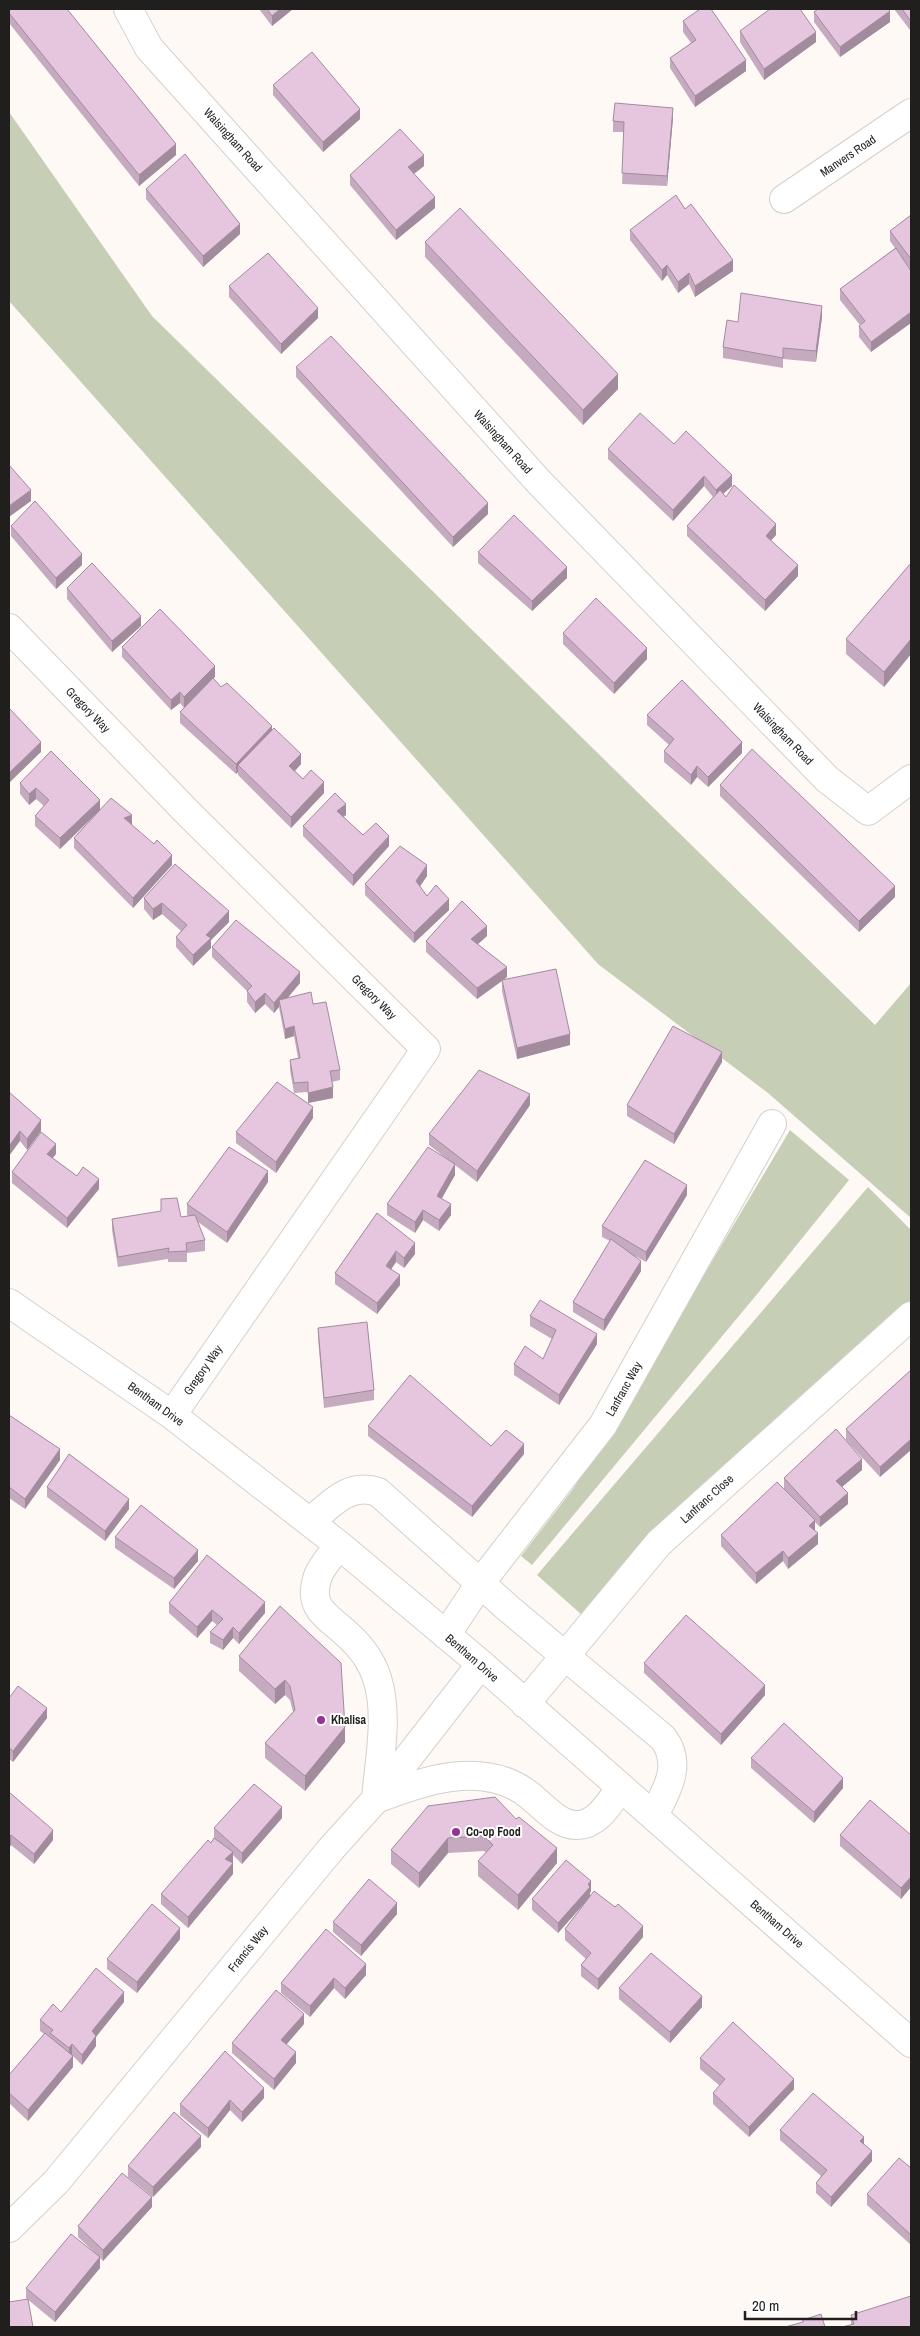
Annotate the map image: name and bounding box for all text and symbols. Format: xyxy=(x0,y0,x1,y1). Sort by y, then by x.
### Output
street label: Walsingham Road xyxy=(200,105,266,175)
street label: Manvers Road xyxy=(817,131,879,181)
street label: Walsingham Road xyxy=(470,407,536,477)
street label: Gregory Way xyxy=(62,684,114,736)
street label: Walsingham Road xyxy=(749,699,817,769)
street label: Gregory Way xyxy=(348,971,400,1023)
street label: Gregory Way xyxy=(180,1342,226,1398)
street label: Lanfranc Way xyxy=(602,1359,646,1419)
street label: Bentham Drive xyxy=(125,1378,187,1430)
street label: Lanfranc Close xyxy=(677,1471,737,1527)
street label: Bentham Drive xyxy=(442,1630,502,1686)
place label: Khalisa xyxy=(331,1712,367,1728)
marker: Khalisa xyxy=(315,1714,327,1726)
place label: Co-op Food xyxy=(466,1824,521,1840)
marker: Co-op Food xyxy=(450,1826,462,1838)
street label: Bentham Drive xyxy=(747,1896,807,1952)
street label: Francis Way xyxy=(225,1923,272,1975)
scale bar xyxy=(745,2288,856,2320)
text: 20 m xyxy=(752,2295,779,2316)

